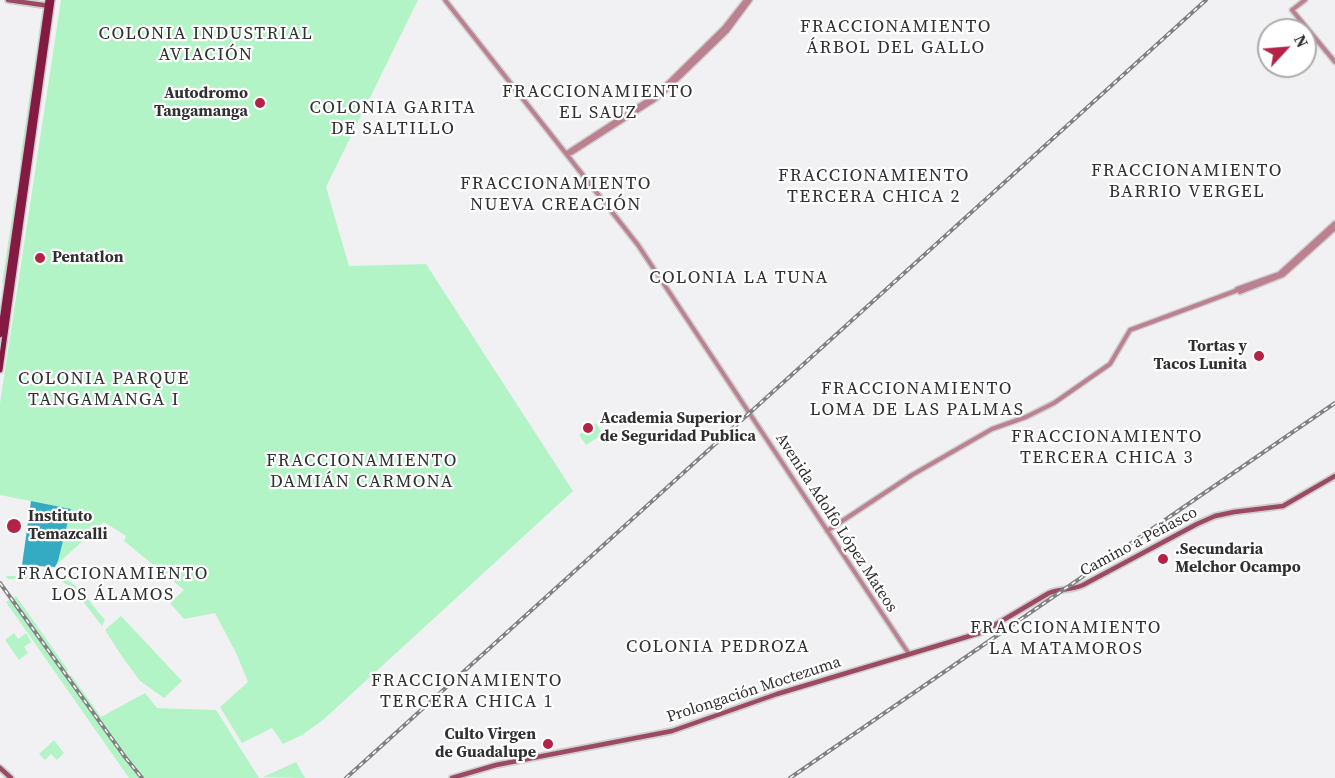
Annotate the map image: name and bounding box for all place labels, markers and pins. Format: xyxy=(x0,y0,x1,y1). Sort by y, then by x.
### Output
place label: Autodromo Tangamanga xyxy=(154,84,248,122)
marker: Autodromo Tangamanga xyxy=(253,96,267,110)
place label: Pentatlon xyxy=(52,248,124,268)
marker: Pentatlon xyxy=(33,251,47,265)
place label: Tortas y Tacos Lunita xyxy=(1154,337,1247,375)
marker: Tortas y Tacos Lunita xyxy=(1252,349,1266,363)
place label: Academia Superior de Seguridad Publica xyxy=(600,409,756,447)
marker: Academia Superior de Seguridad Publica xyxy=(581,421,595,435)
place label: Instituto Temazcalli xyxy=(28,507,108,545)
marker: Instituto Temazcalli xyxy=(5,517,23,535)
place label: .Secundaria Melchor Ocampo xyxy=(1175,540,1301,578)
marker: .Secundaria Melchor Ocampo xyxy=(1156,552,1170,566)
place label: Culto Virgen de Guadalupe xyxy=(435,725,536,763)
marker: Culto Virgen de Guadalupe xyxy=(541,737,555,751)

